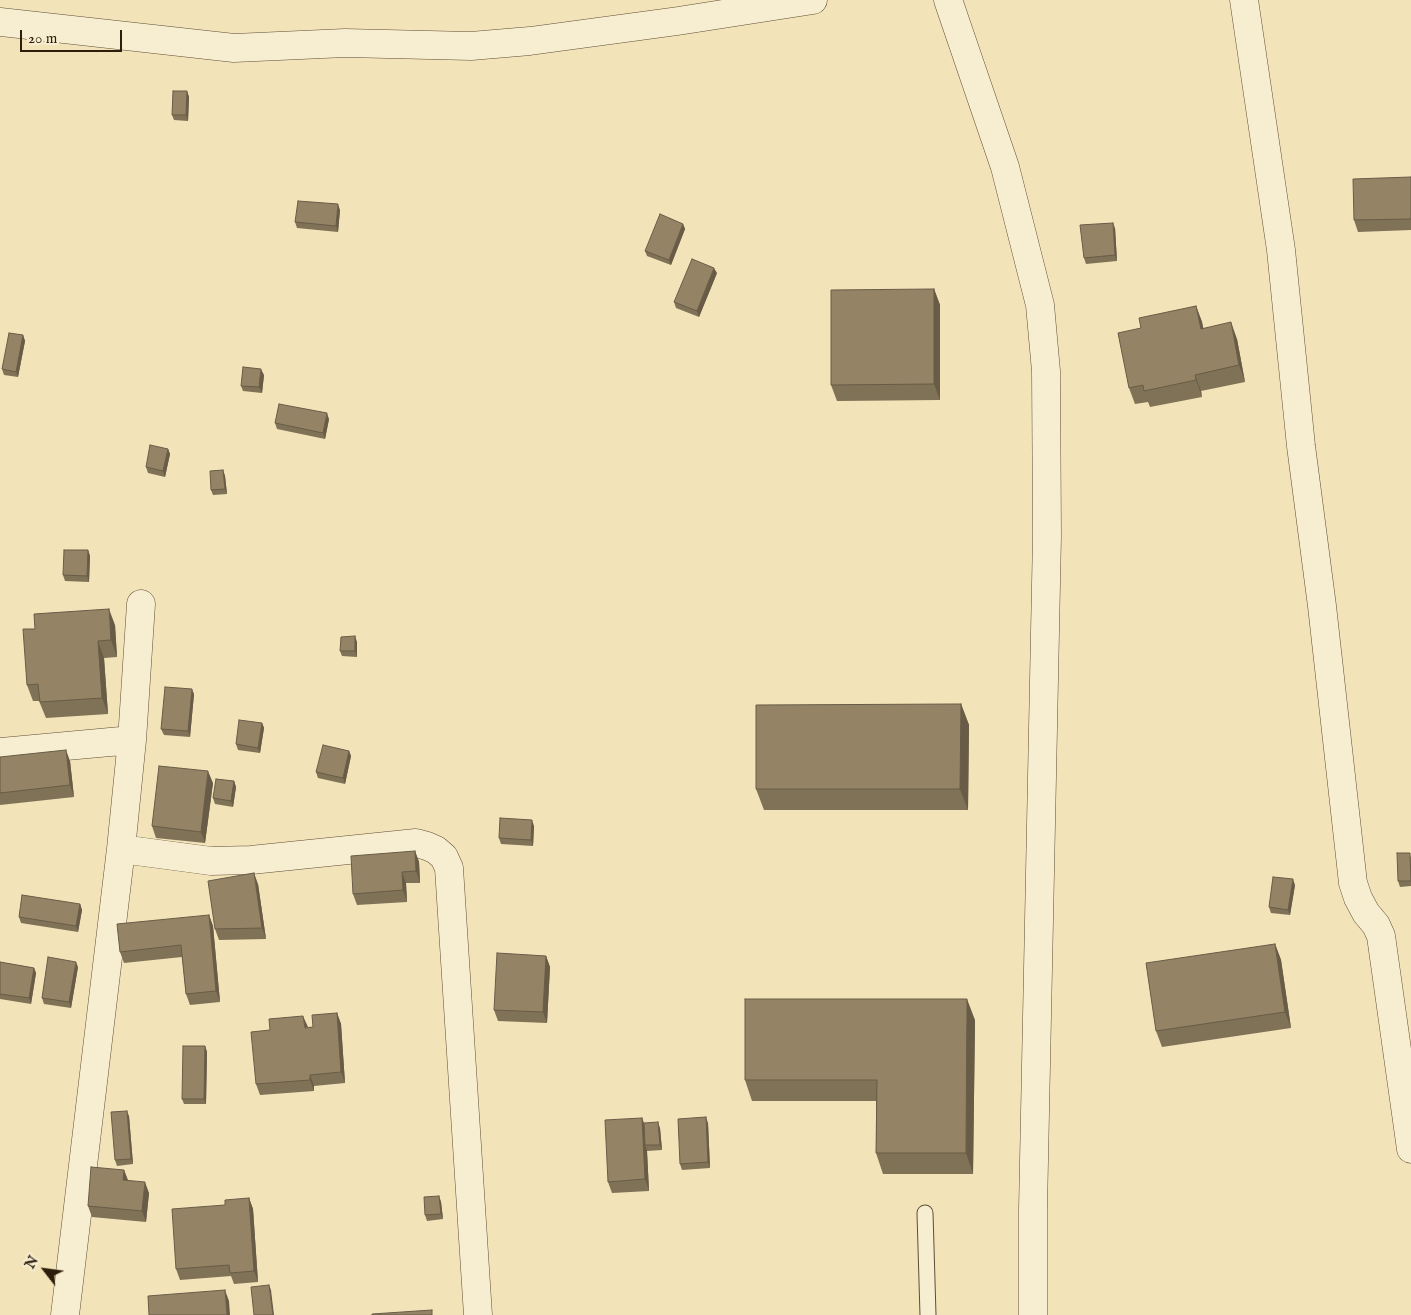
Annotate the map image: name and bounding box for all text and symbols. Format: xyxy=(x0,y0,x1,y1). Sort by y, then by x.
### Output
scale bar xyxy=(22,20,125,52)
text: 20 m xyxy=(28,29,57,48)
north arrow xyxy=(20,1245,70,1295)
text: N xyxy=(21,1253,43,1272)

